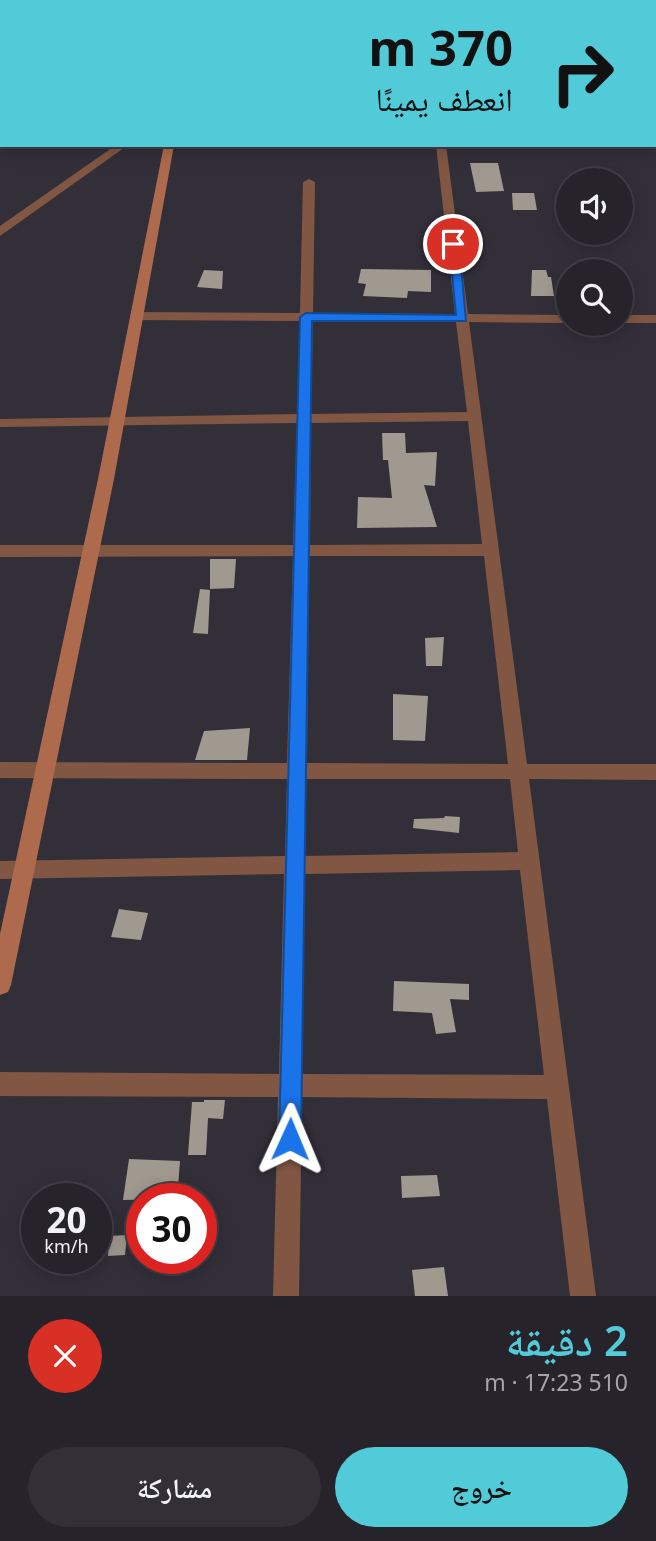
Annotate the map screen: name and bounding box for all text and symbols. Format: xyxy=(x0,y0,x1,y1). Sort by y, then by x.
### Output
text: 370 m xyxy=(368,14,513,80)
icon: right xyxy=(537,28,628,119)
text: انعطف يمينًا xyxy=(376,77,513,120)
map controls xyxy=(556,168,633,336)
button: sound xyxy=(556,168,633,245)
pin xyxy=(423,214,483,274)
icon: arrive xyxy=(434,225,472,263)
button: search xyxy=(556,259,633,336)
position arrow xyxy=(253,1102,327,1176)
speed limit sign: 30 xyxy=(126,1183,217,1274)
text: 20 xyxy=(46,1196,87,1243)
text: km/h xyxy=(44,1234,89,1258)
text: 2 دقيقة xyxy=(506,1311,628,1368)
button: close xyxy=(28,1319,102,1393)
text: 510 m · 17:23 xyxy=(484,1366,628,1398)
button: مشاركة xyxy=(28,1447,321,1527)
button: خروج xyxy=(335,1447,628,1527)

